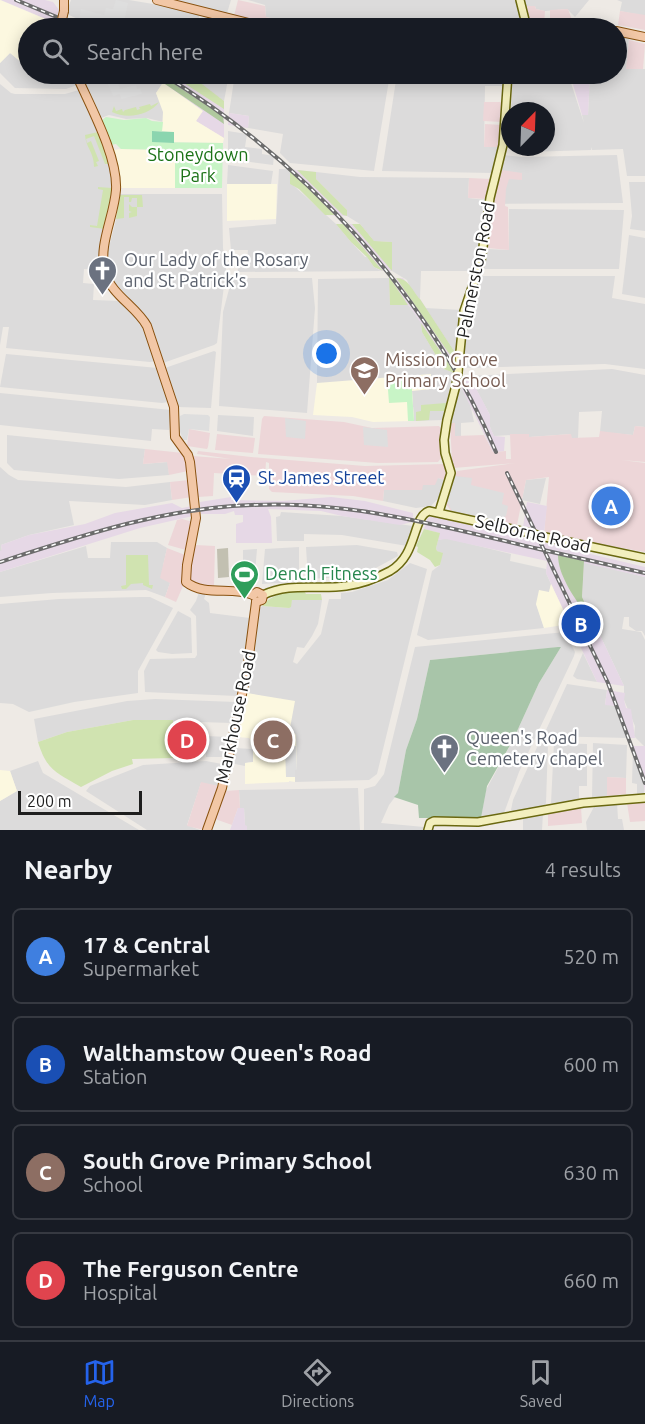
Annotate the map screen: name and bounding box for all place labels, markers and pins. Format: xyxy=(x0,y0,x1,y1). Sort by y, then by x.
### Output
place label: Our Lady of the Rosary and St Patrick's xyxy=(124,249,309,290)
church icon: Our Lady of the Rosary and St Patrick's xyxy=(87,254,119,296)
place label: Mission Grove Primary School xyxy=(385,349,506,390)
school or university icon: Mission Grove Primary School xyxy=(348,354,380,396)
station icon: St James Street xyxy=(221,462,253,504)
place label: St James Street xyxy=(258,467,384,487)
pin: A xyxy=(592,484,630,528)
sports icon: Dench Fitness xyxy=(228,558,260,600)
place label: Dench Fitness xyxy=(265,563,378,583)
pin: B xyxy=(562,602,600,646)
pin: D xyxy=(168,718,207,762)
pin: C xyxy=(254,718,292,762)
place label: Queen's Road Cemetery chapel xyxy=(466,727,603,768)
church icon: Queen's Road Cemetery chapel xyxy=(429,732,461,774)

